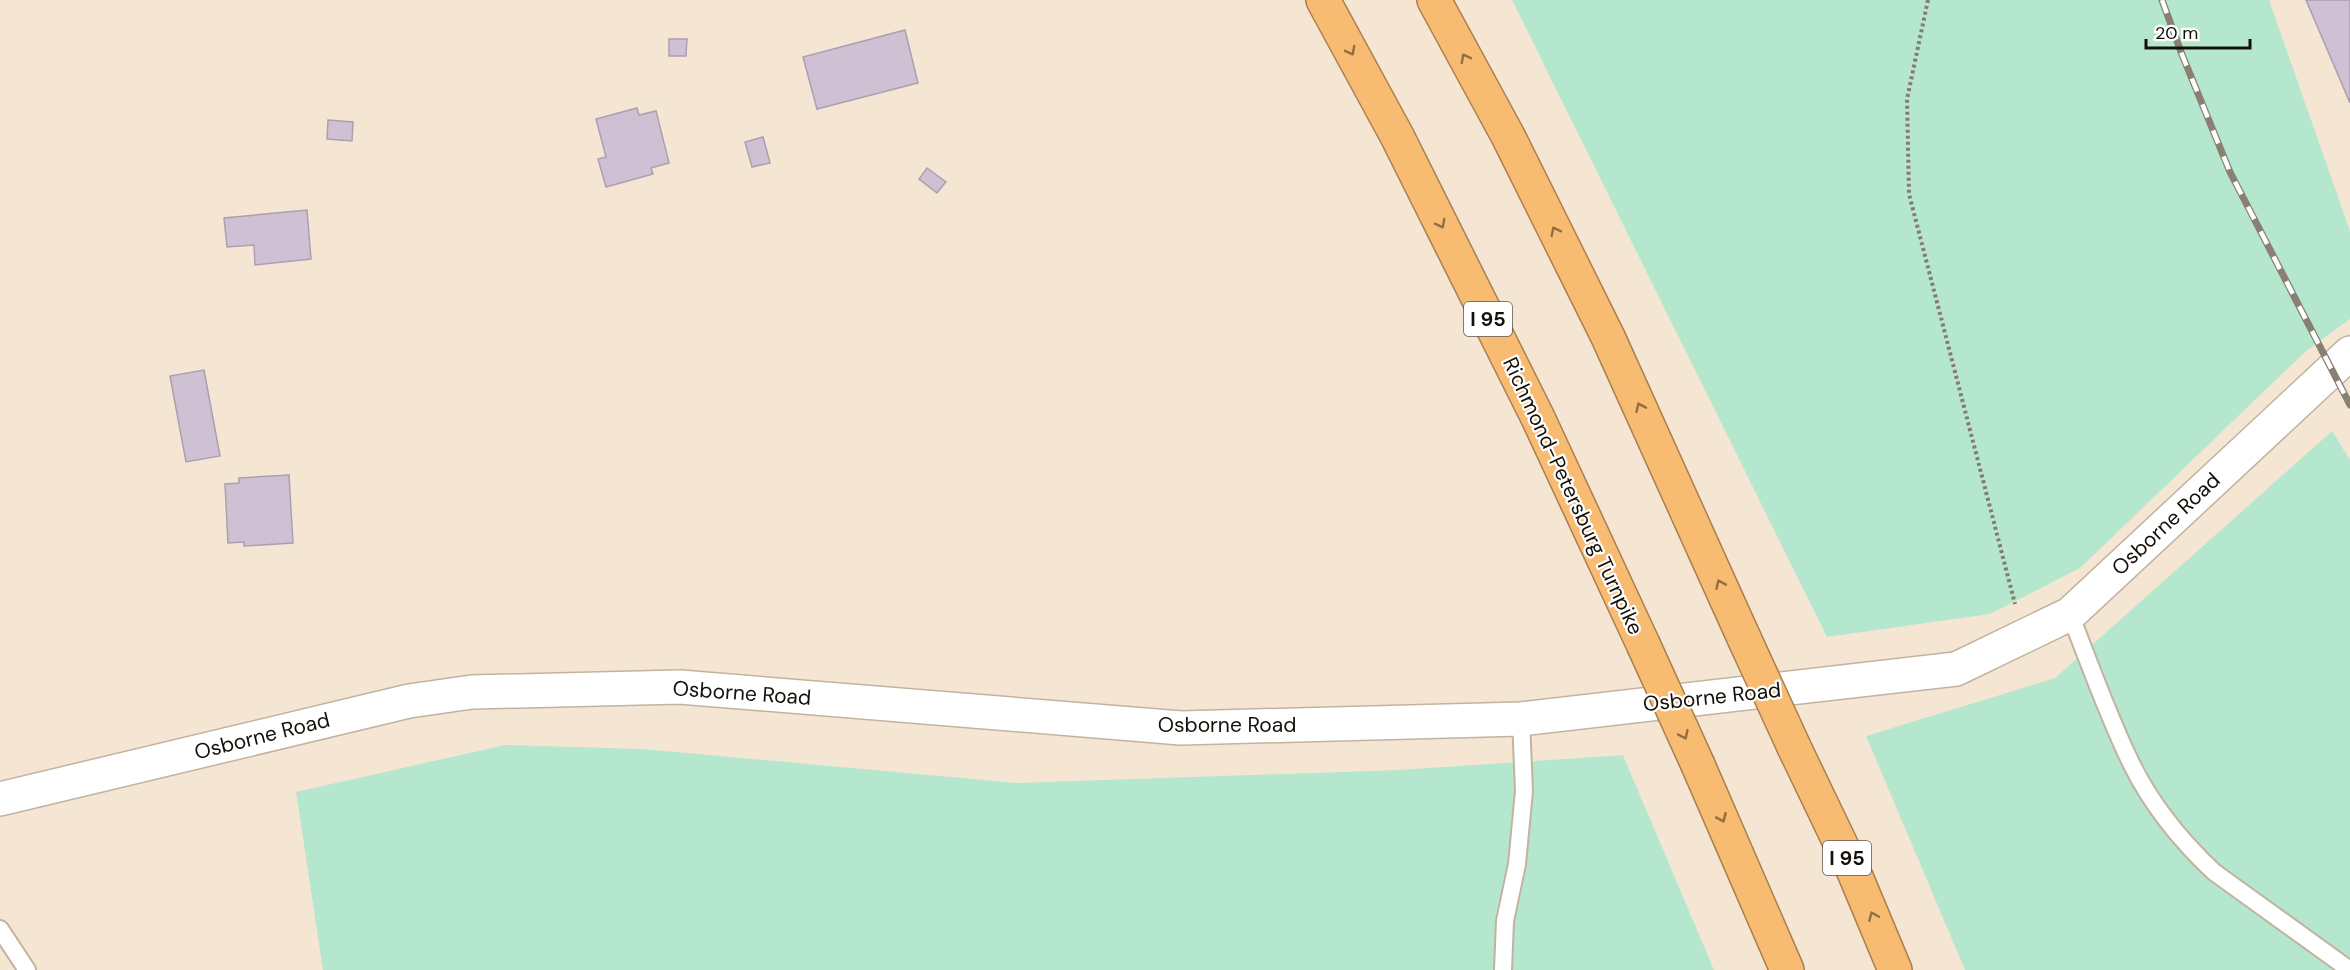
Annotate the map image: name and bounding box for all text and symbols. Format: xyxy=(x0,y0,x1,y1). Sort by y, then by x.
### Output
scale bar xyxy=(2146,12,2250,50)
text: 20 m xyxy=(2155,21,2198,45)
one-way arrow xyxy=(1344,45,1355,56)
one-way arrow xyxy=(1461,54,1472,64)
one-way arrow xyxy=(1434,218,1445,229)
one-way arrow xyxy=(1551,227,1562,237)
road number: I 95 xyxy=(1464,302,1512,336)
street label: Richmond-Petersburg Turnpike xyxy=(1496,353,1650,639)
one-way arrow xyxy=(1635,402,1647,413)
street label: Osborne Road xyxy=(2106,466,2226,582)
one-way arrow xyxy=(1715,580,1727,591)
street label: Osborne Road xyxy=(672,674,812,712)
street label: Osborne Road xyxy=(1642,676,1782,718)
street label: Osborne Road xyxy=(191,706,333,766)
street label: Osborne Road xyxy=(1158,711,1296,739)
one-way arrow xyxy=(1677,729,1689,740)
one-way arrow xyxy=(1714,812,1726,823)
road number: I 95 xyxy=(1823,841,1871,875)
one-way arrow xyxy=(1868,912,1880,923)

